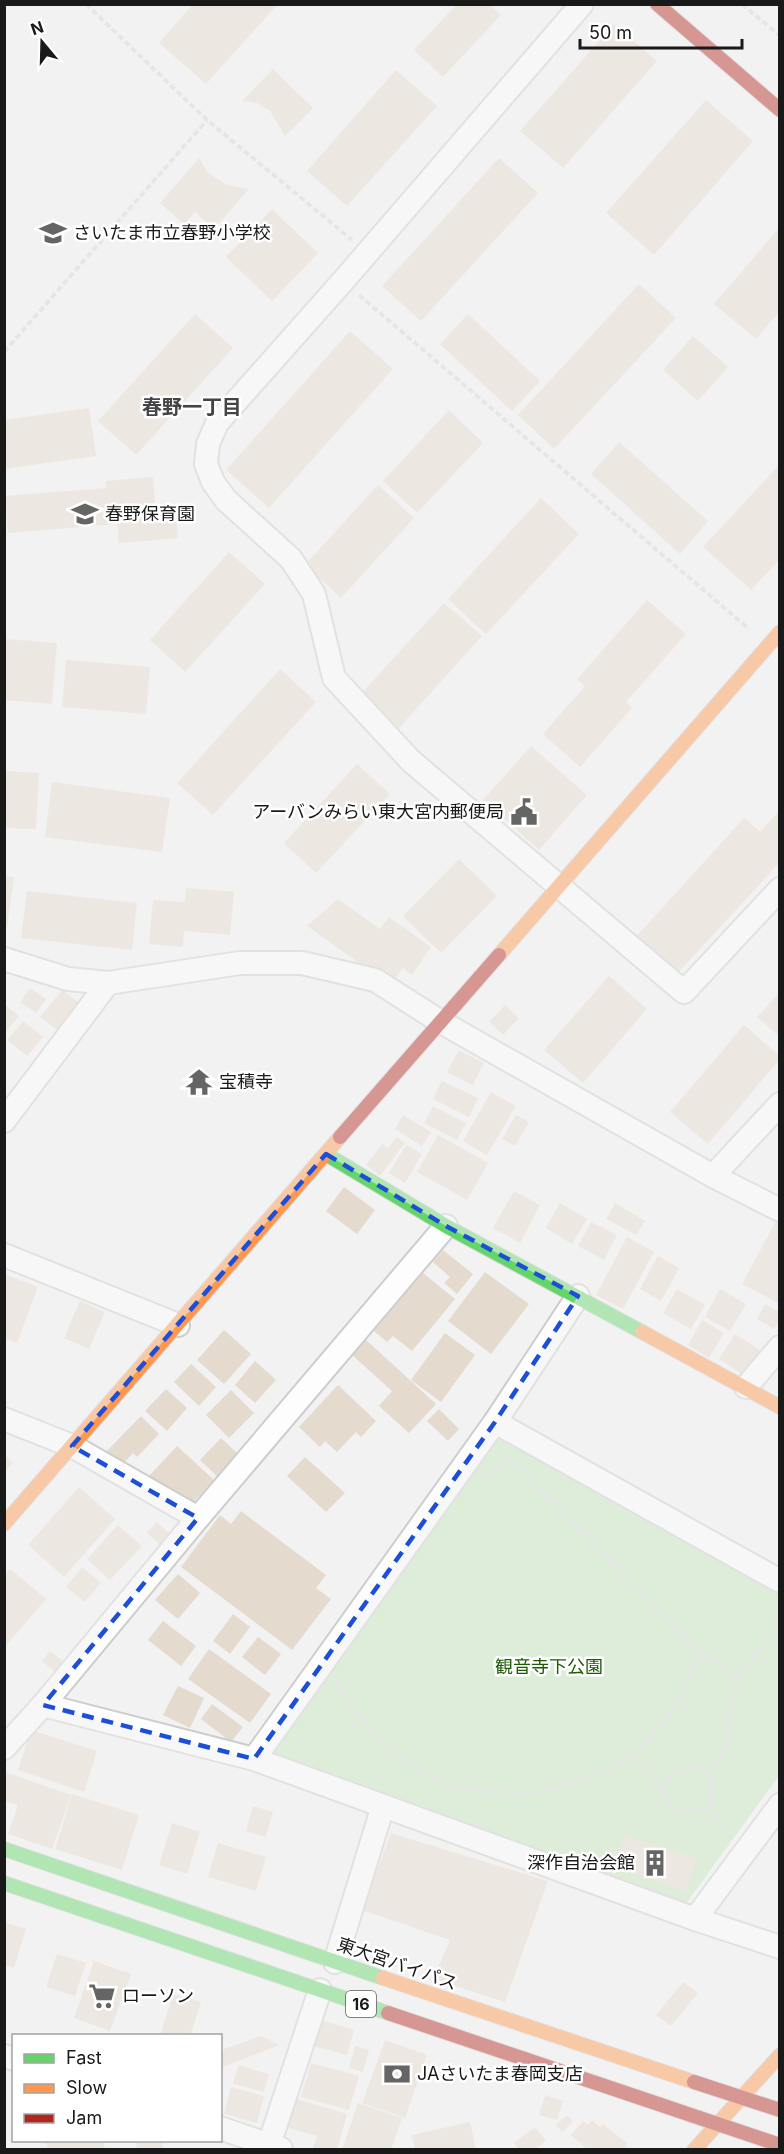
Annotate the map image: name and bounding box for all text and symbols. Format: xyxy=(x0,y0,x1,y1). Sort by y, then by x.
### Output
north arrow xyxy=(12,12,72,72)
scale bar xyxy=(580,12,742,50)
text: N xyxy=(28,16,46,39)
text: 50 m xyxy=(589,22,632,43)
school or university icon: さいたま市立春野小学校 xyxy=(38,218,68,248)
place label: さいたま市立春野小学校 xyxy=(73,222,270,243)
district label: 春野一丁目 xyxy=(142,395,242,419)
school or university icon: 春野保育園 xyxy=(70,499,100,529)
place label: 春野保育園 xyxy=(105,503,195,524)
public building icon: アーバンみらい東大宮内郵便局 xyxy=(509,797,539,827)
place label: アーバンみらい東大宮内郵便局 xyxy=(252,801,504,822)
temple icon: 宝積寺 xyxy=(184,1067,214,1097)
place label: 宝積寺 xyxy=(219,1071,273,1092)
park label: 観音寺下公園 xyxy=(495,1656,603,1677)
building icon: 深作自治会館 xyxy=(640,1848,670,1878)
place label: 深作自治会館 xyxy=(527,1852,635,1873)
street label: 東大宮バイパス xyxy=(334,1933,460,1994)
supermarket icon: ローソン xyxy=(87,1981,117,2011)
place label: ローソン xyxy=(122,1985,194,2006)
road number: 16 xyxy=(346,1991,376,2017)
legend xyxy=(12,2034,222,2142)
text: Fast xyxy=(66,2047,102,2068)
bank icon: JAさいたま春岡支店 xyxy=(382,2059,412,2089)
place label: JAさいたま春岡支店 xyxy=(417,2063,583,2084)
text: Slow xyxy=(66,2077,107,2098)
text: Jam xyxy=(66,2107,102,2128)

